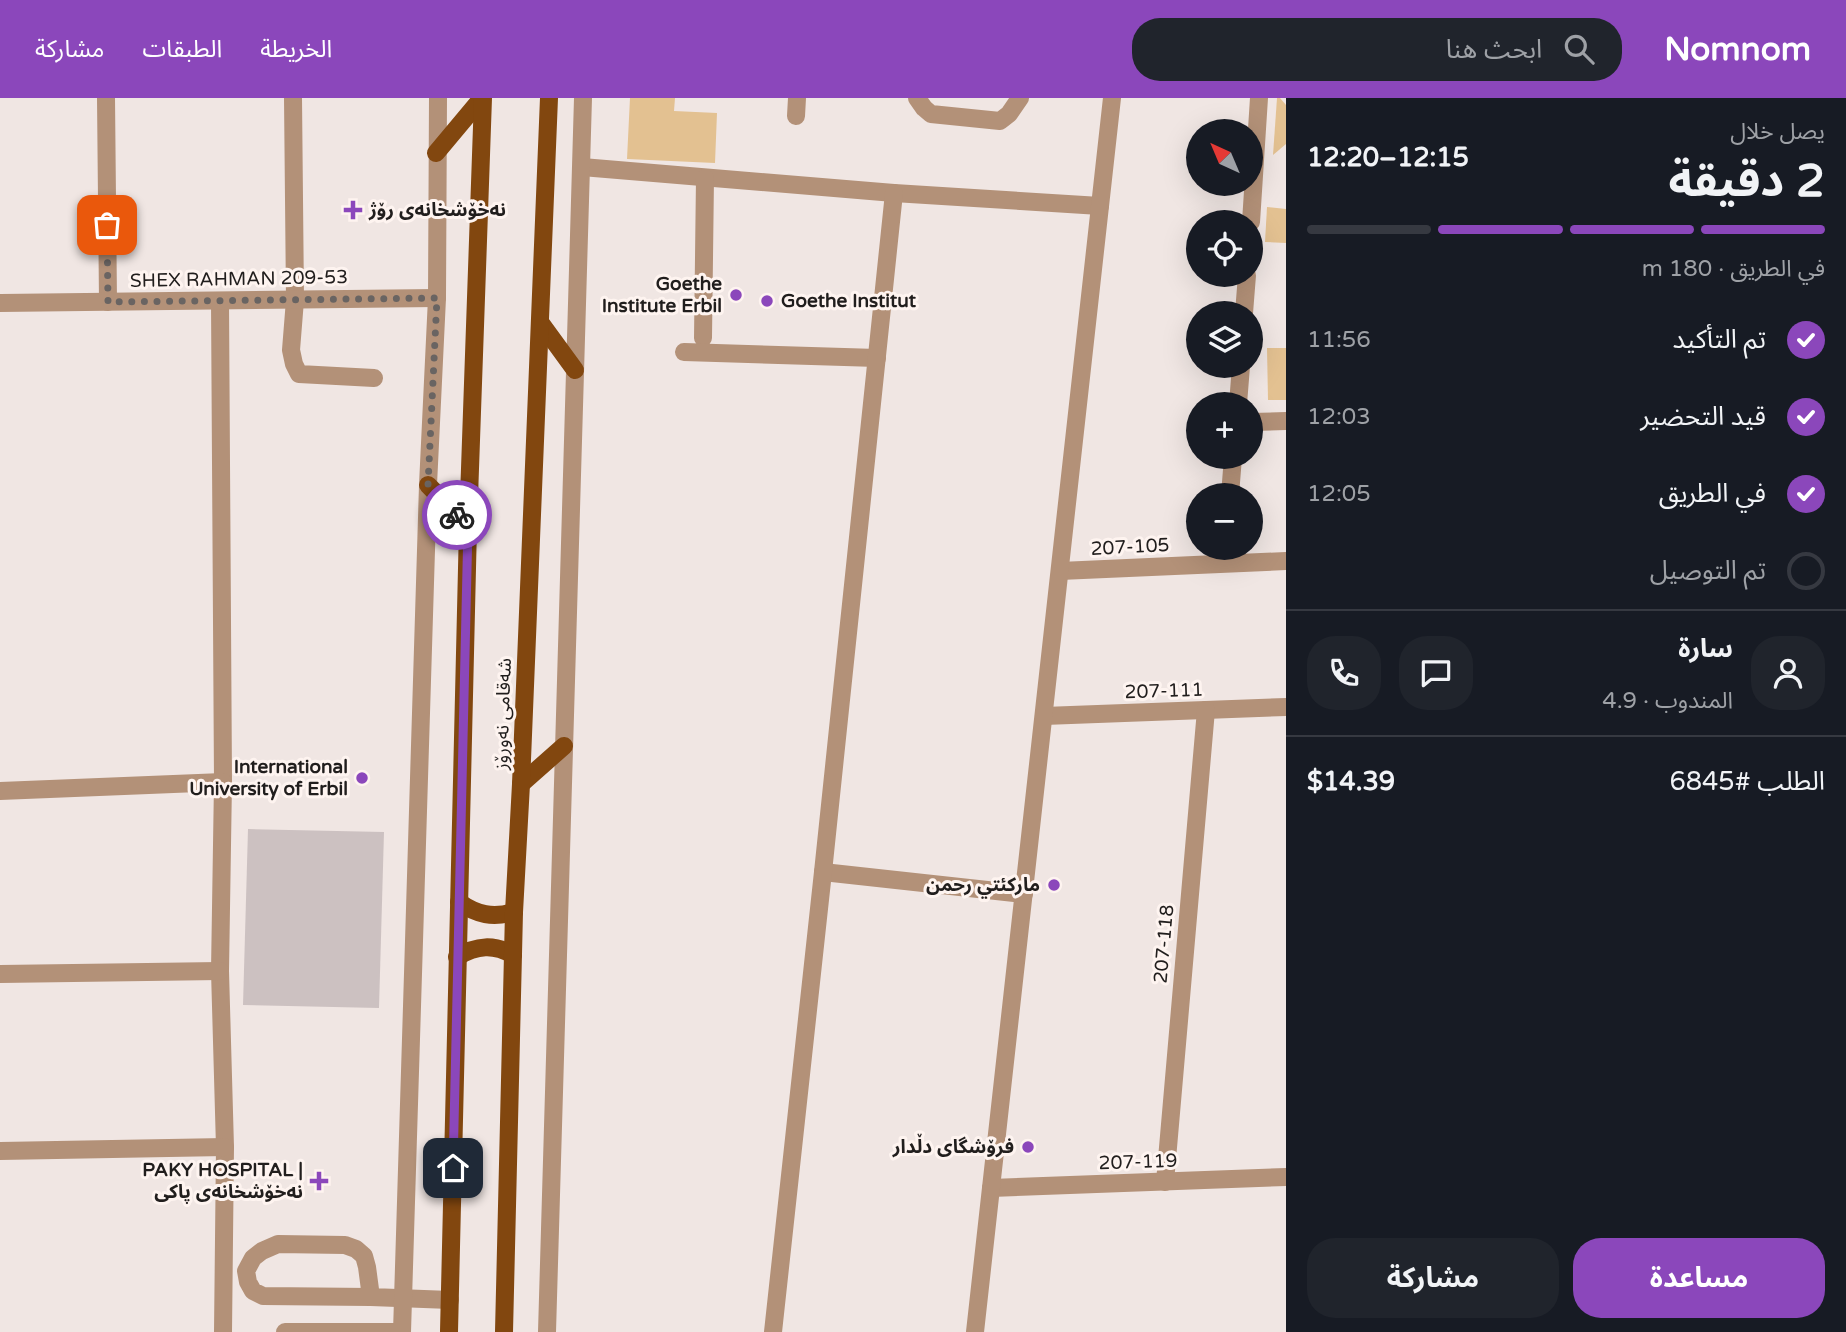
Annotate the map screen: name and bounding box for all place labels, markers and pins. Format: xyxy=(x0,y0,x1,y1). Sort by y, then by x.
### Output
pin xyxy=(77,195,137,255)
place label: نەخۆشخانەی رۆژ xyxy=(368,199,506,221)
marker: نەخۆشخانەی رۆژ xyxy=(343,200,363,220)
place label: Goethe Institute Erbil xyxy=(602,273,722,317)
marker: Goethe Institute Erbil xyxy=(728,287,744,303)
place label: Goethe Institut xyxy=(781,290,917,312)
marker: Goethe Institut xyxy=(759,293,775,309)
place label: International University of Erbil xyxy=(189,756,348,801)
marker: International University of Erbil xyxy=(354,770,370,786)
place label: ماركئتي رحمن xyxy=(926,874,1040,899)
marker: ماركئتي رحمن xyxy=(1046,877,1062,893)
place label: فرۆشگای دڵدار xyxy=(892,1133,1014,1158)
pin xyxy=(423,1138,483,1198)
marker: فرۆشگای دڵدار xyxy=(1020,1139,1036,1155)
place label: PAKY HOSPITAL | نەخۆشخانەی پاکی xyxy=(142,1159,303,1204)
marker: PAKY HOSPITAL | نەخۆشخانەی پاکی xyxy=(309,1171,329,1191)

